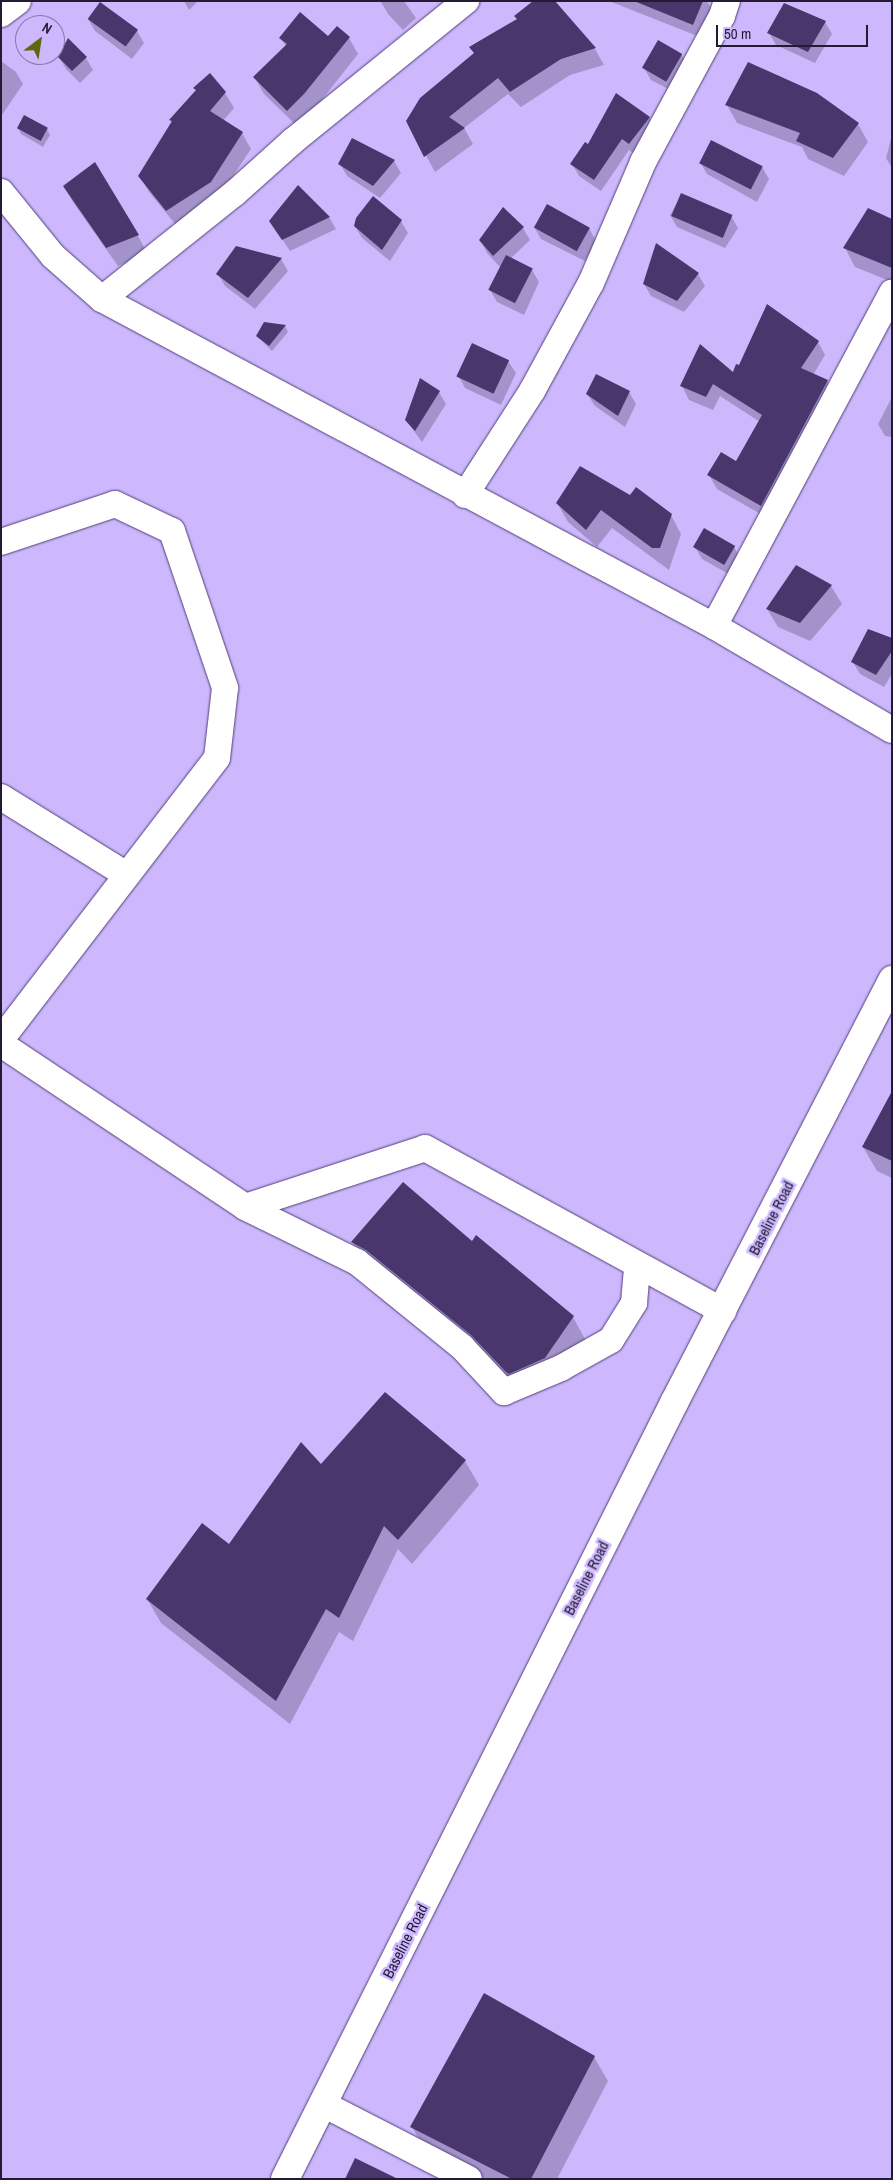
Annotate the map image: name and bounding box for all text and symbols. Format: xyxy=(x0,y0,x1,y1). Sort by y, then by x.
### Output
north arrow xyxy=(15,15,65,65)
scale bar xyxy=(718,15,870,47)
text: N xyxy=(39,18,55,38)
text: 50 m xyxy=(724,23,751,44)
street label: Baseline Road xyxy=(745,1178,797,1258)
street label: Baseline Road xyxy=(560,1538,612,1618)
street label: Baseline Road xyxy=(379,1901,431,1981)

